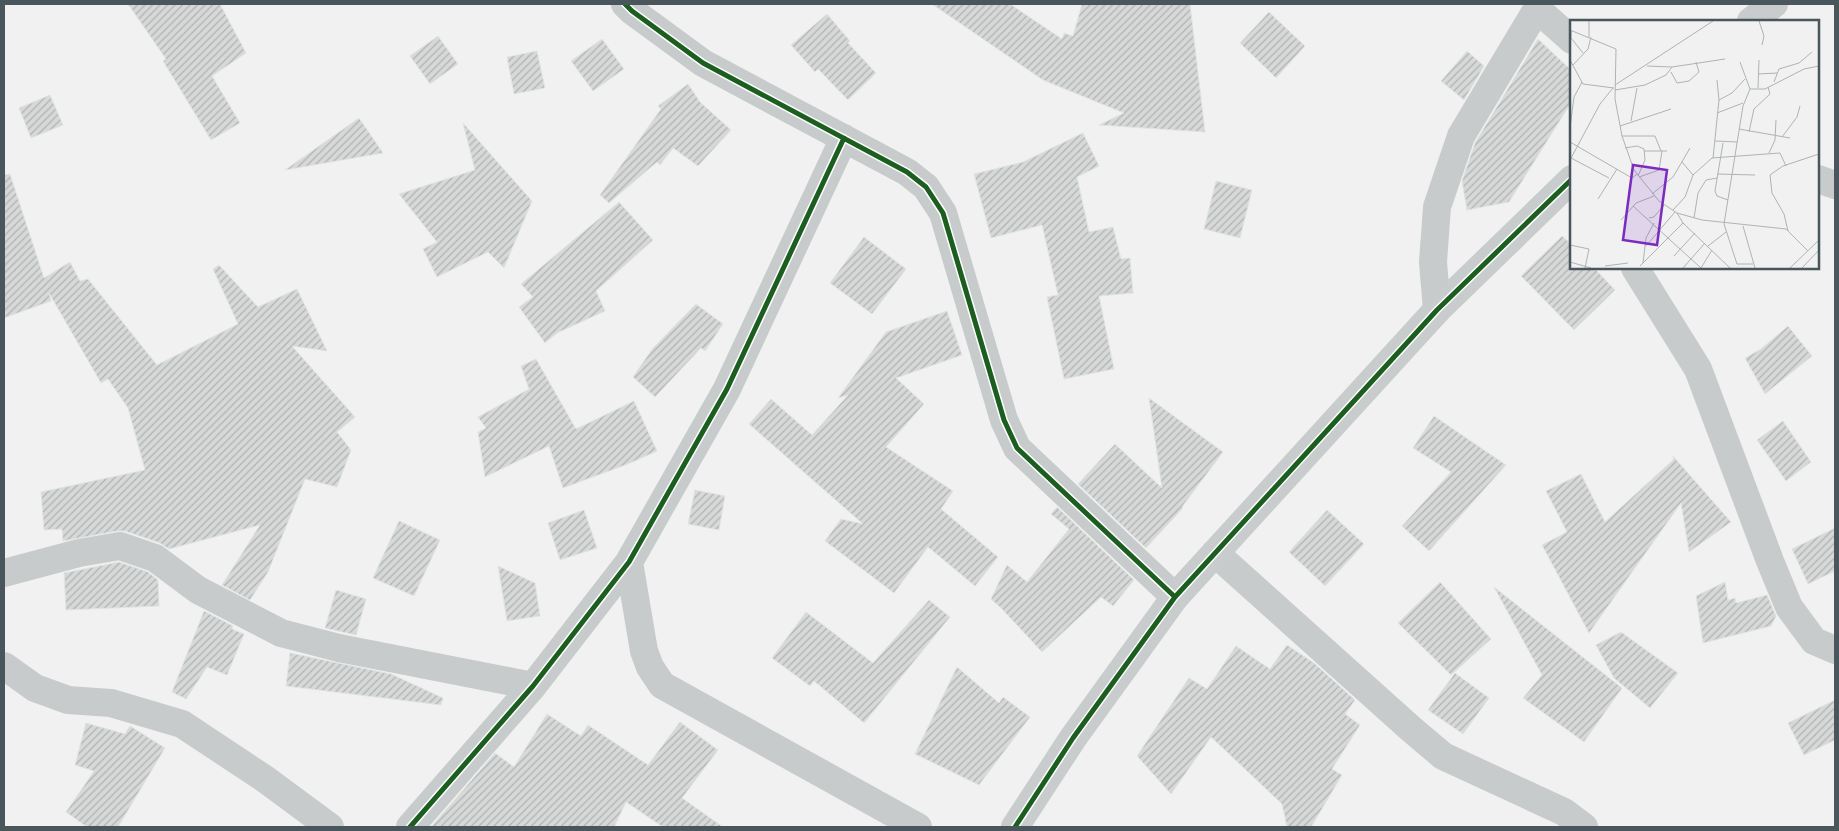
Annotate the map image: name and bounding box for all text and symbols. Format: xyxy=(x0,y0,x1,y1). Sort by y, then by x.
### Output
inset map xyxy=(1570,20,1819,269)

